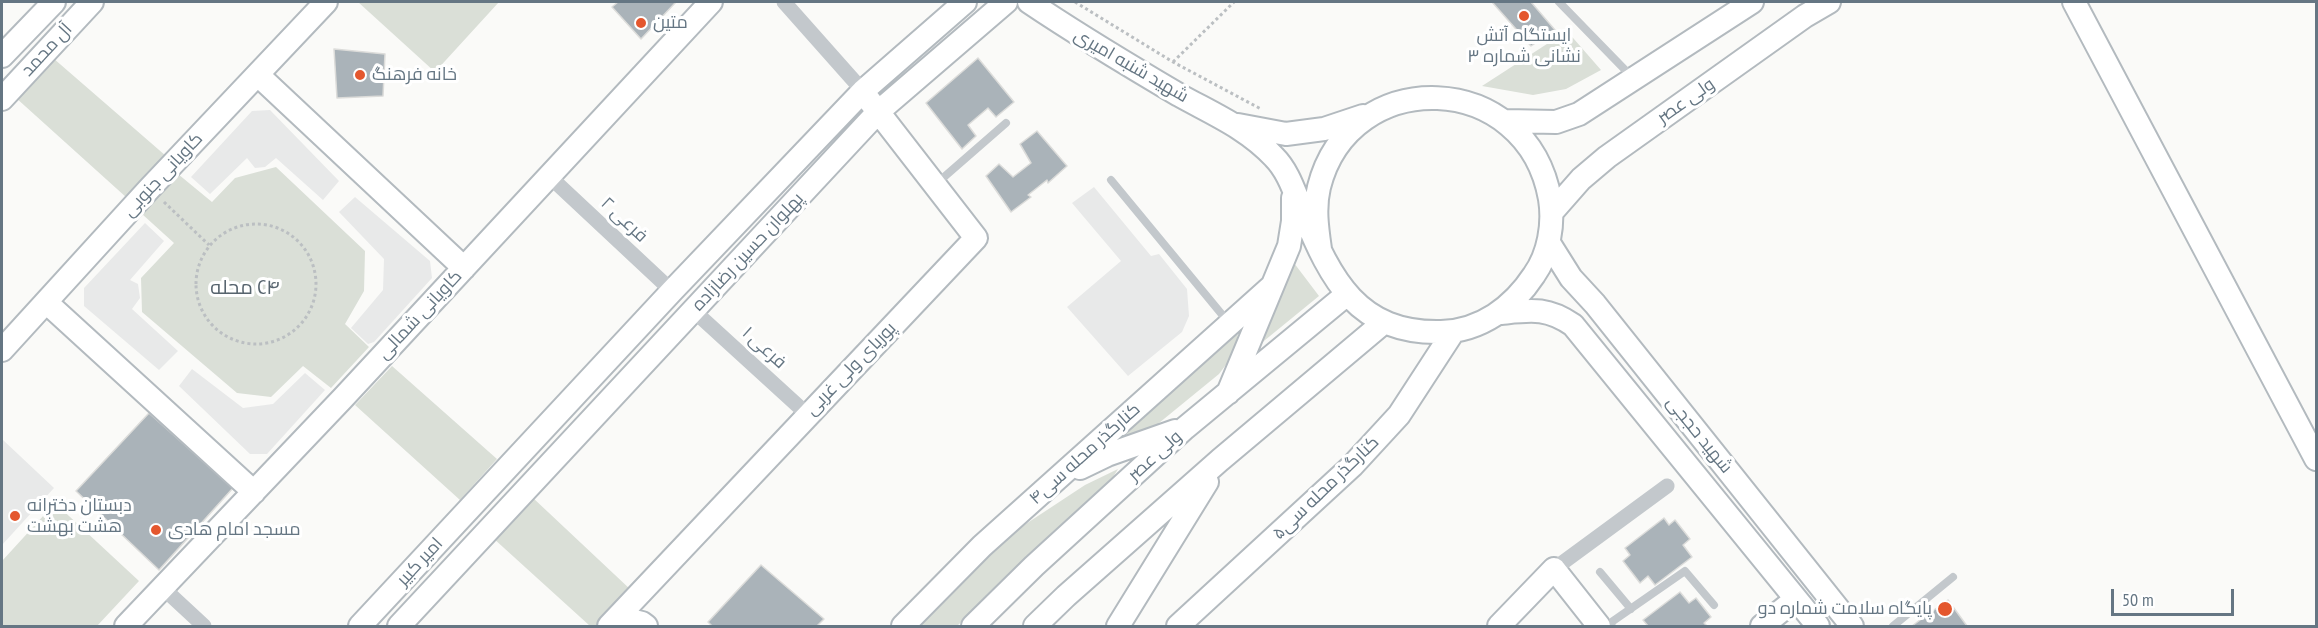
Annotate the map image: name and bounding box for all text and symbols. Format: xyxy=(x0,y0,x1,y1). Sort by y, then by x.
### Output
marker: ایستگاه آتش نشانی شماره ۳ xyxy=(1517,9,1531,23)
place label: متین xyxy=(653,12,688,34)
marker: متین xyxy=(634,16,648,30)
street label: آل محمد xyxy=(17,19,77,81)
street label: شهید شنبه امیری xyxy=(1070,25,1192,107)
place label: ایستگاه آتش نشانی شماره ۳ xyxy=(1467,25,1581,68)
place label: خانه فرهنگ xyxy=(372,64,457,86)
marker: خانه فرهنگ xyxy=(353,68,367,82)
street label: ولی عصر xyxy=(1653,73,1719,129)
street label: کاویانی جنوبی xyxy=(118,128,208,222)
street label: پهلوان حسین رضازاده xyxy=(688,188,808,316)
street label: فرعی ۲ xyxy=(596,193,652,247)
street label: کاویانی شمالی xyxy=(373,266,467,364)
district label: محله C۴ xyxy=(210,276,280,300)
street label: پوریای ولی غربی xyxy=(801,318,901,420)
street label: فرعی ۱ xyxy=(737,322,791,374)
street label: شهید حججی xyxy=(1661,392,1737,478)
street label: کنارگذر محله سی۴ xyxy=(1025,399,1145,509)
street label: ولی عصر xyxy=(1124,426,1186,486)
street label: کنارگذر محله سی۵ xyxy=(1268,432,1384,544)
place label: دبستان دخترانه هشت بهشت xyxy=(27,495,132,538)
marker: دبستان دخترانه هشت بهشت xyxy=(8,509,22,523)
place label: مسجد امام هادی xyxy=(168,519,301,541)
marker: مسجد امام هادی xyxy=(149,523,163,537)
street label: امیر کبیر xyxy=(392,533,448,591)
scale bar xyxy=(2114,577,2237,615)
text: 50 m xyxy=(2122,588,2154,611)
place label: پایگاه سلامت شماره دو xyxy=(1758,598,1932,620)
marker: پایگاه سلامت شماره دو xyxy=(1936,600,1954,618)

